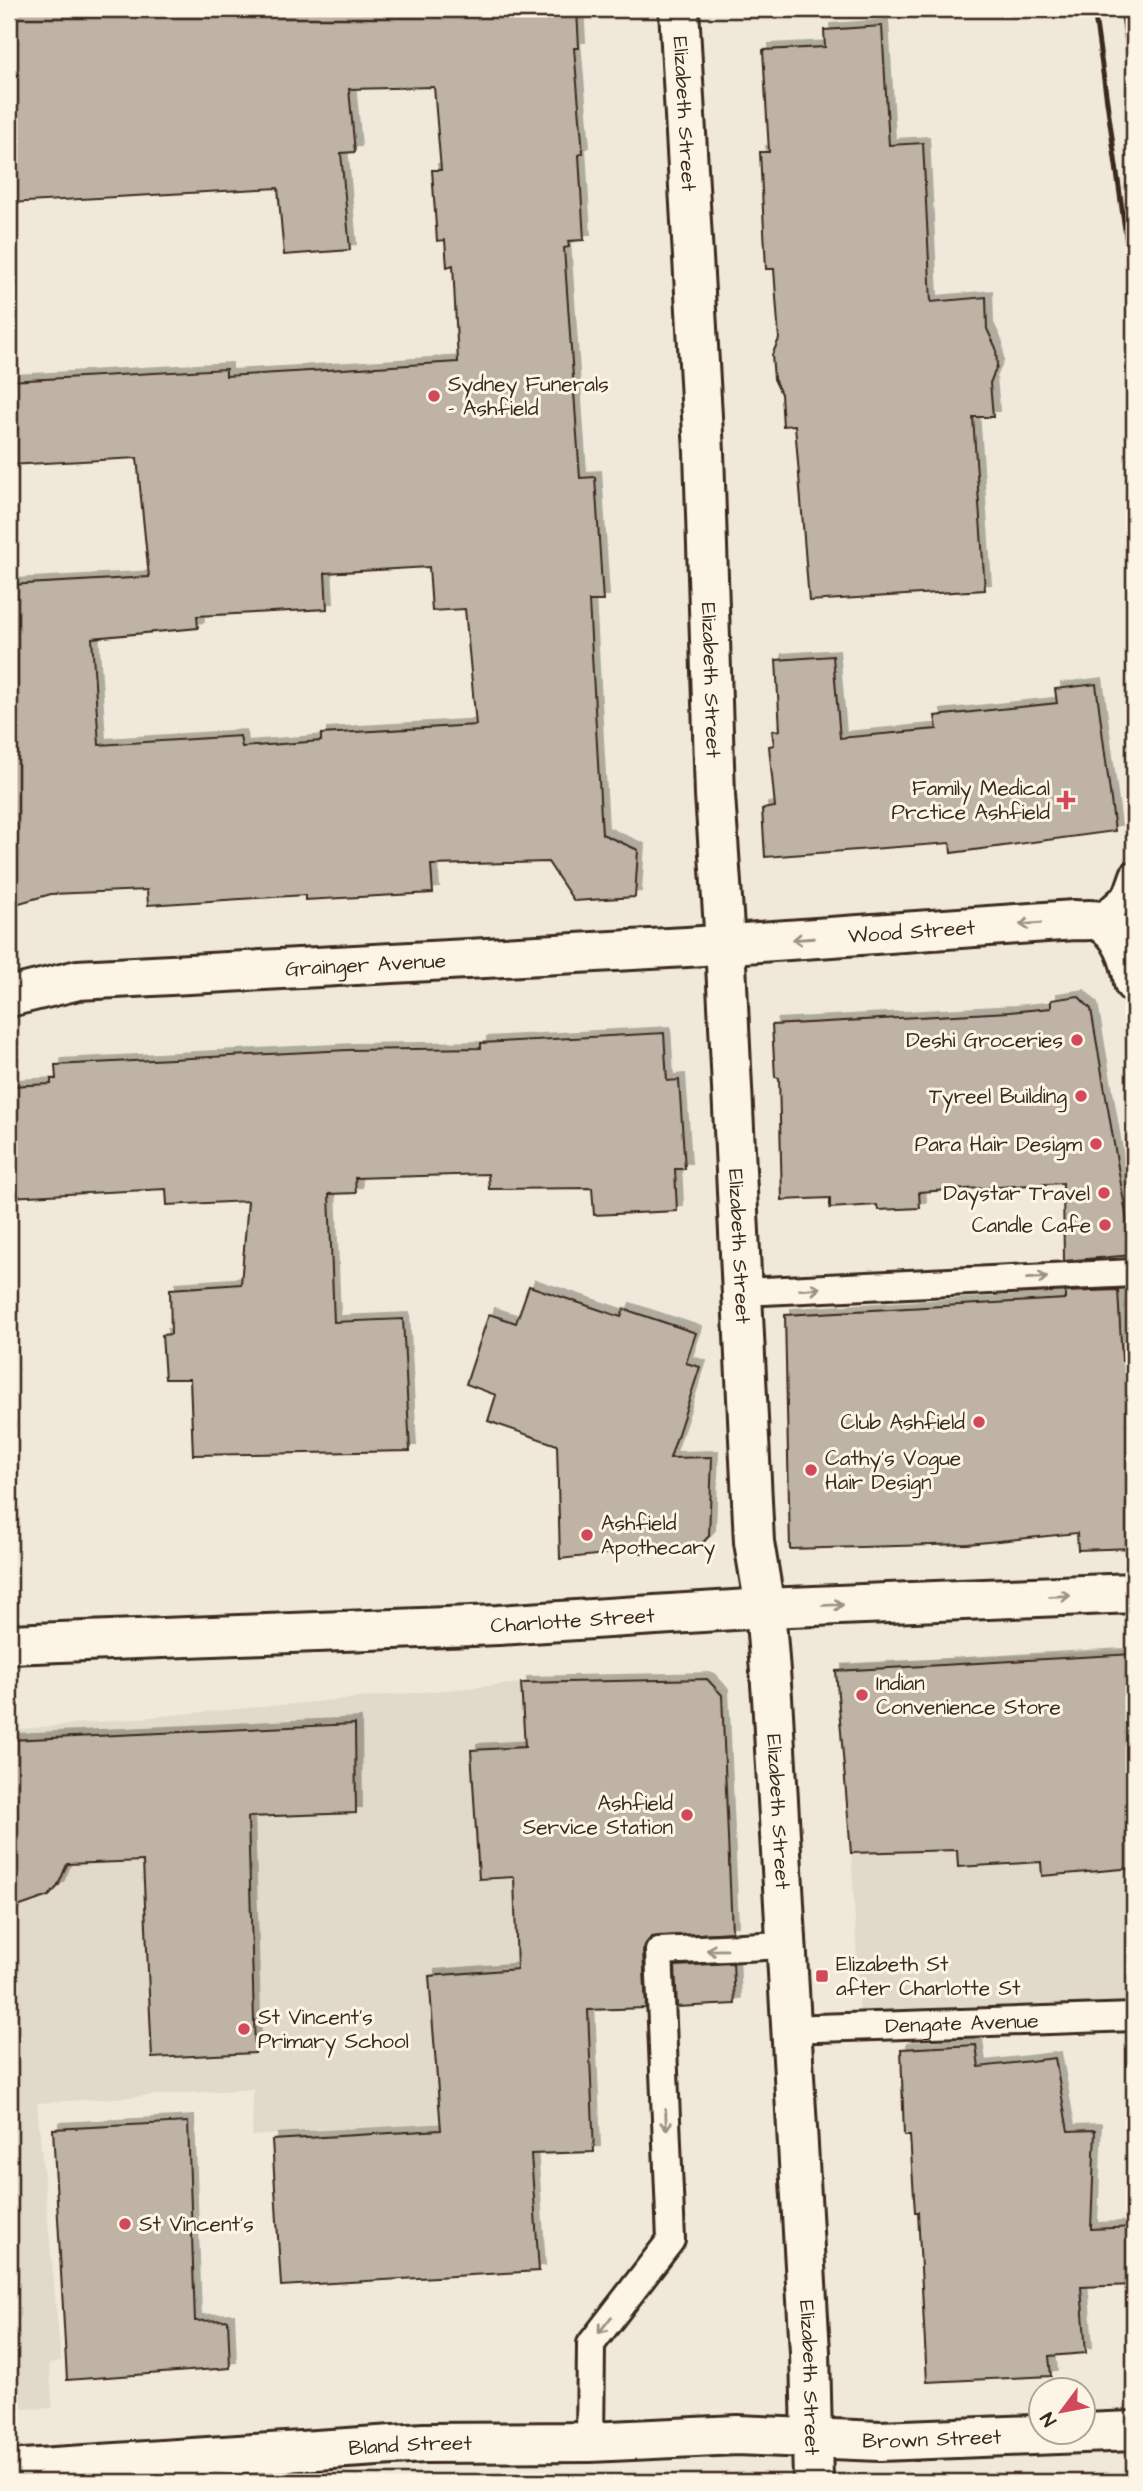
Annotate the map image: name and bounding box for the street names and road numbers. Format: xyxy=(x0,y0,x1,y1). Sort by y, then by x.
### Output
street label: Elizabeth Street xyxy=(666,35,704,193)
street label: Elizabeth Street xyxy=(694,602,728,759)
street label: Wood Street xyxy=(847,912,977,950)
street label: Grainger Avenue xyxy=(284,946,447,983)
street label: Elizabeth Street xyxy=(721,1168,758,1325)
street label: Charlotte Street xyxy=(490,1601,656,1640)
street label: Elizabeth Street xyxy=(760,1733,798,1891)
street label: Dengate Avenue xyxy=(885,2006,1039,2041)
street label: Elizabeth Street xyxy=(793,2299,827,2456)
street label: Brown Street xyxy=(862,2422,1002,2456)
street label: Bland Street xyxy=(348,2428,472,2462)

